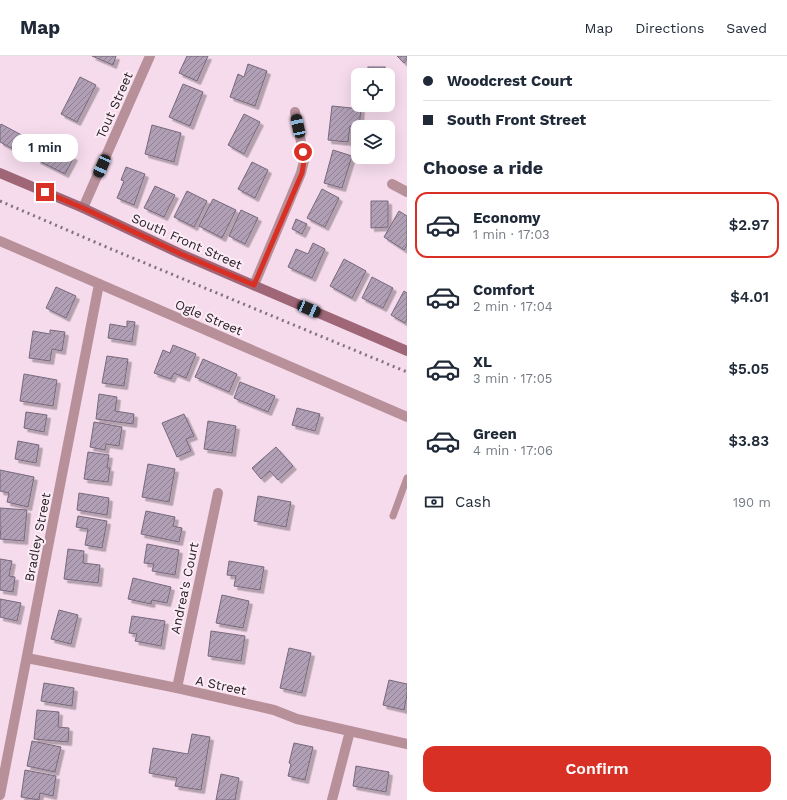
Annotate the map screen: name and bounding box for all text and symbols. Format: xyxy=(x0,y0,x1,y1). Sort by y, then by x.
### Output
text: Map xyxy=(20,16,60,39)
text: Map xyxy=(585,20,613,36)
text: Directions xyxy=(635,20,704,36)
text: Saved xyxy=(726,20,767,36)
map controls xyxy=(351,68,395,164)
button: locate xyxy=(351,68,395,112)
street label: Tout Street xyxy=(93,69,136,141)
text: Woodcrest Court xyxy=(447,72,572,90)
text: South Front Street xyxy=(447,111,586,129)
car xyxy=(290,113,306,139)
button: layers xyxy=(351,120,395,164)
callout: 1 min xyxy=(12,134,78,162)
text: 1 min xyxy=(28,140,62,155)
route start xyxy=(294,143,312,161)
car xyxy=(92,153,112,179)
text: Choose a ride xyxy=(423,157,543,178)
route end xyxy=(36,183,54,201)
icon: car xyxy=(425,207,461,243)
text: Economy xyxy=(473,209,540,227)
street label: South Front Street xyxy=(129,210,245,273)
text: $2.97 xyxy=(729,216,769,234)
text: 1 min · 17:03 xyxy=(473,227,550,242)
icon: car xyxy=(425,279,461,315)
text: Comfort xyxy=(473,281,534,299)
text: $4.01 xyxy=(730,288,769,306)
street label: Ogle Street xyxy=(173,297,245,339)
car xyxy=(296,299,322,319)
text: 2 min · 17:04 xyxy=(473,299,553,314)
icon: car xyxy=(425,351,461,387)
text: XL xyxy=(473,353,492,371)
text: $5.05 xyxy=(729,360,769,378)
text: 3 min · 17:05 xyxy=(473,371,552,386)
icon: car xyxy=(425,423,461,459)
text: Green xyxy=(473,425,517,443)
text: $3.83 xyxy=(728,432,769,450)
text: 4 min · 17:06 xyxy=(473,443,553,458)
street label: Bradley Street xyxy=(22,491,54,583)
icon: cash xyxy=(423,491,445,513)
text: Cash xyxy=(455,493,491,511)
text: 190 m xyxy=(733,495,771,510)
street label: Andrea's Court xyxy=(167,540,202,635)
street label: A Street xyxy=(194,673,248,698)
button: Confirm xyxy=(423,746,771,792)

